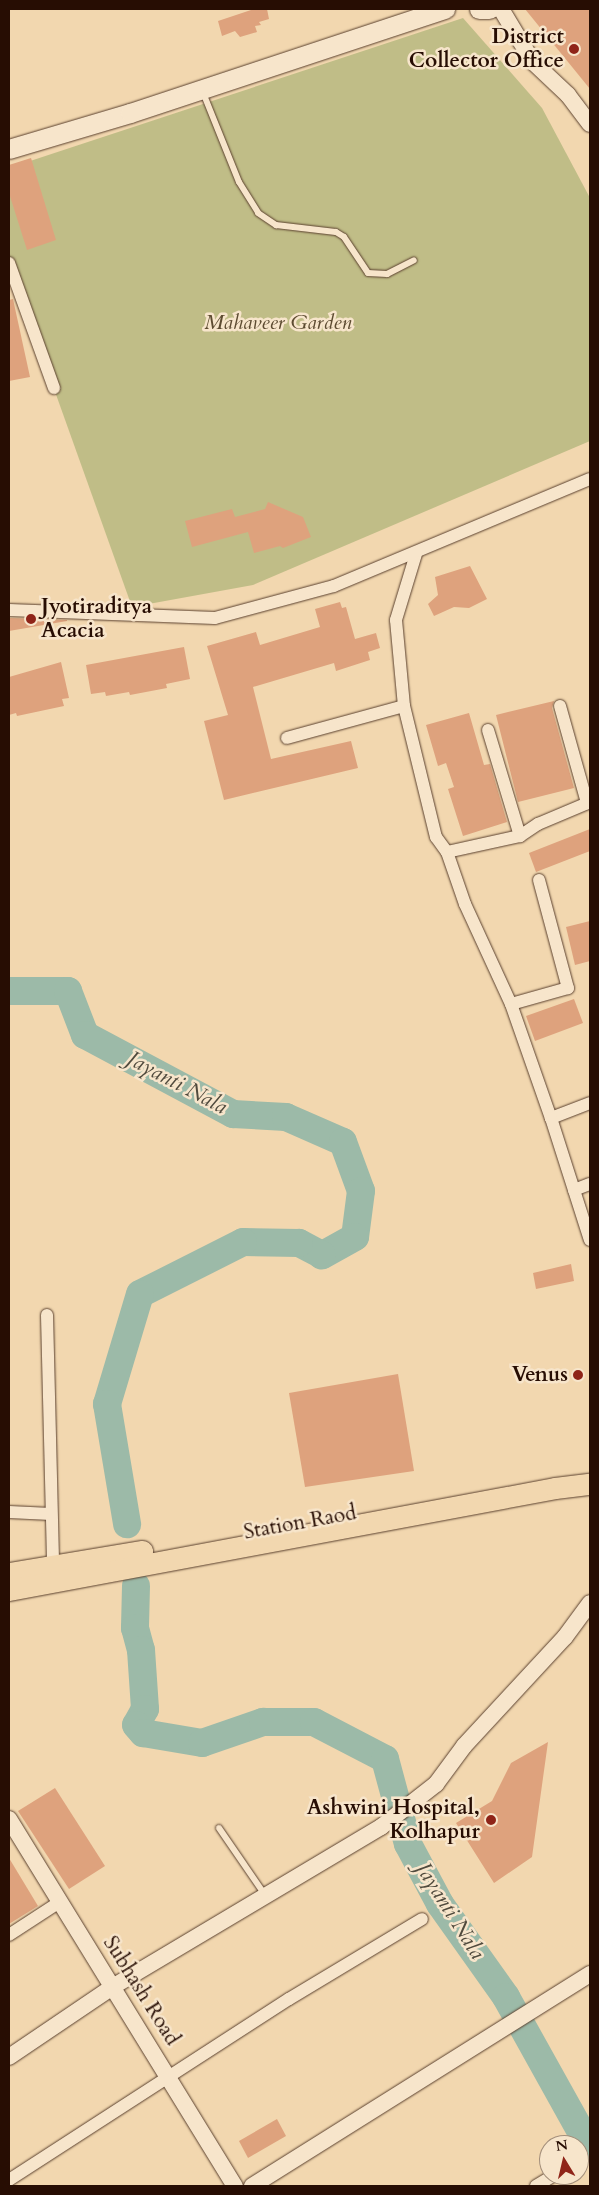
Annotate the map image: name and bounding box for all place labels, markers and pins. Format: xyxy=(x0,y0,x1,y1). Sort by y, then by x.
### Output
place label: District Collector Office xyxy=(409,24,564,74)
marker: District Collector Office xyxy=(568,43,580,55)
place label: Jyotiraditya Acacia xyxy=(41,594,152,644)
marker: Jyotiraditya Acacia xyxy=(25,613,37,625)
place label: Venus xyxy=(512,1362,568,1388)
marker: Venus xyxy=(572,1369,584,1381)
place label: Ashwini Hospital, Kolhapur xyxy=(307,1795,480,1845)
marker: Ashwini Hospital, Kolhapur xyxy=(484,1813,498,1827)

